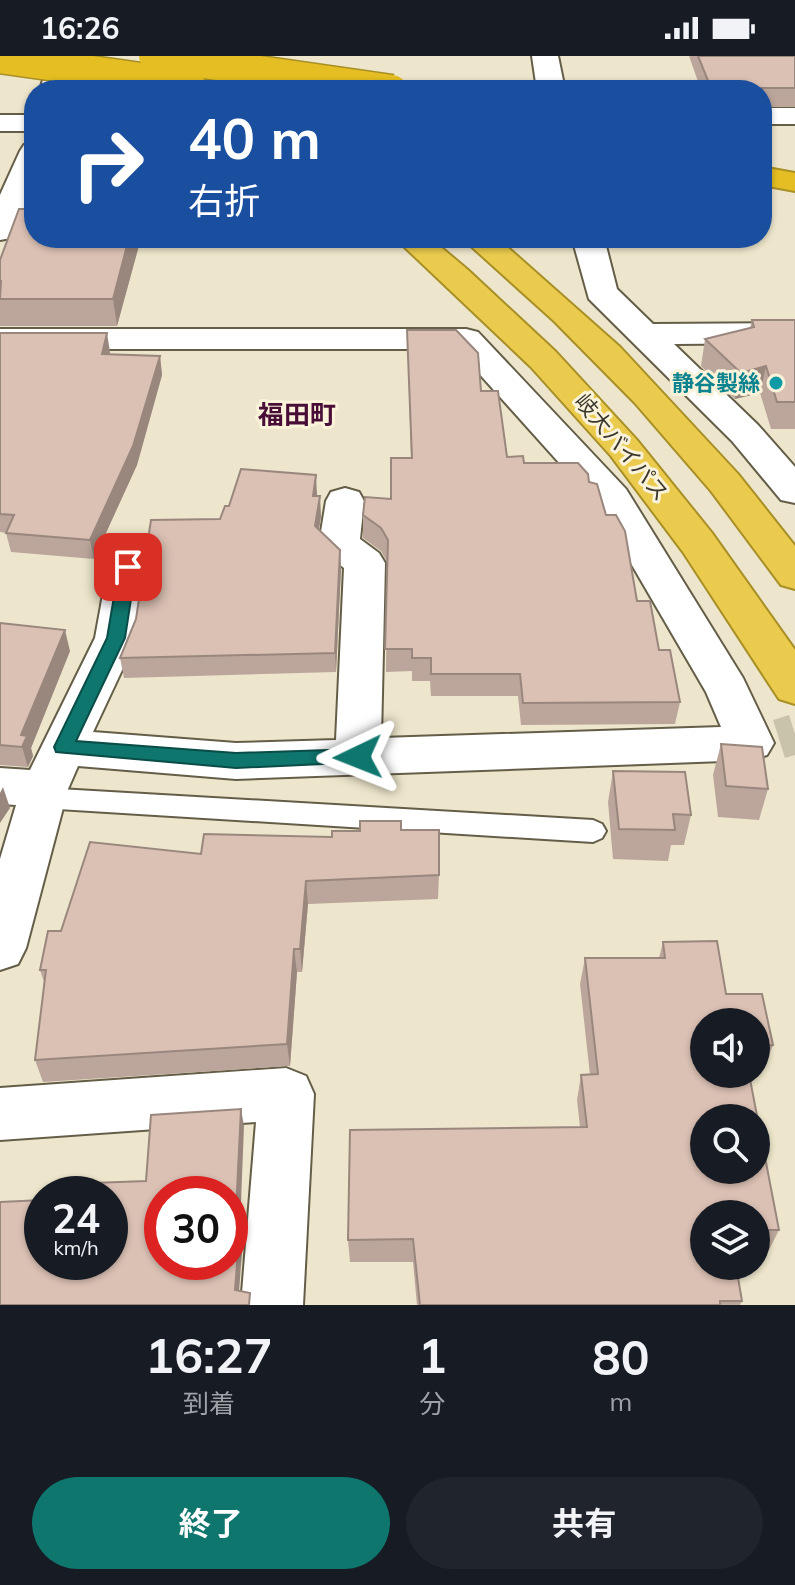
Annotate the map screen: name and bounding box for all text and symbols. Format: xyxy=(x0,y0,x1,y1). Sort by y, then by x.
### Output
text: 16:26 xyxy=(40,9,119,47)
text: 40 m xyxy=(188,103,321,173)
icon: right xyxy=(56,112,160,216)
text: 右折 xyxy=(188,178,260,223)
place label: 静谷製絲 xyxy=(672,369,760,397)
marker: 静谷製絲 xyxy=(767,374,785,392)
street label: 岐大バイパス xyxy=(569,388,675,506)
district label: 福田町 xyxy=(258,398,336,431)
pin xyxy=(94,533,162,601)
icon: arrive xyxy=(106,545,150,589)
position arrow xyxy=(316,715,400,799)
map controls xyxy=(690,1008,770,1280)
button: sound xyxy=(690,1008,770,1088)
button: search xyxy=(690,1104,770,1184)
speed limit sign: 30 xyxy=(144,1176,248,1280)
text: 24 xyxy=(52,1193,100,1243)
button: layers xyxy=(690,1200,770,1280)
text: km/h xyxy=(53,1235,99,1260)
text: 16:27 xyxy=(145,1325,272,1385)
text: 1 xyxy=(418,1325,447,1385)
text: 80 xyxy=(592,1327,650,1387)
text: m xyxy=(609,1385,632,1418)
text: 到着 xyxy=(183,1387,235,1420)
text: 分 xyxy=(419,1387,445,1420)
button: 終了 xyxy=(32,1477,390,1569)
button: 共有 xyxy=(406,1477,763,1569)

